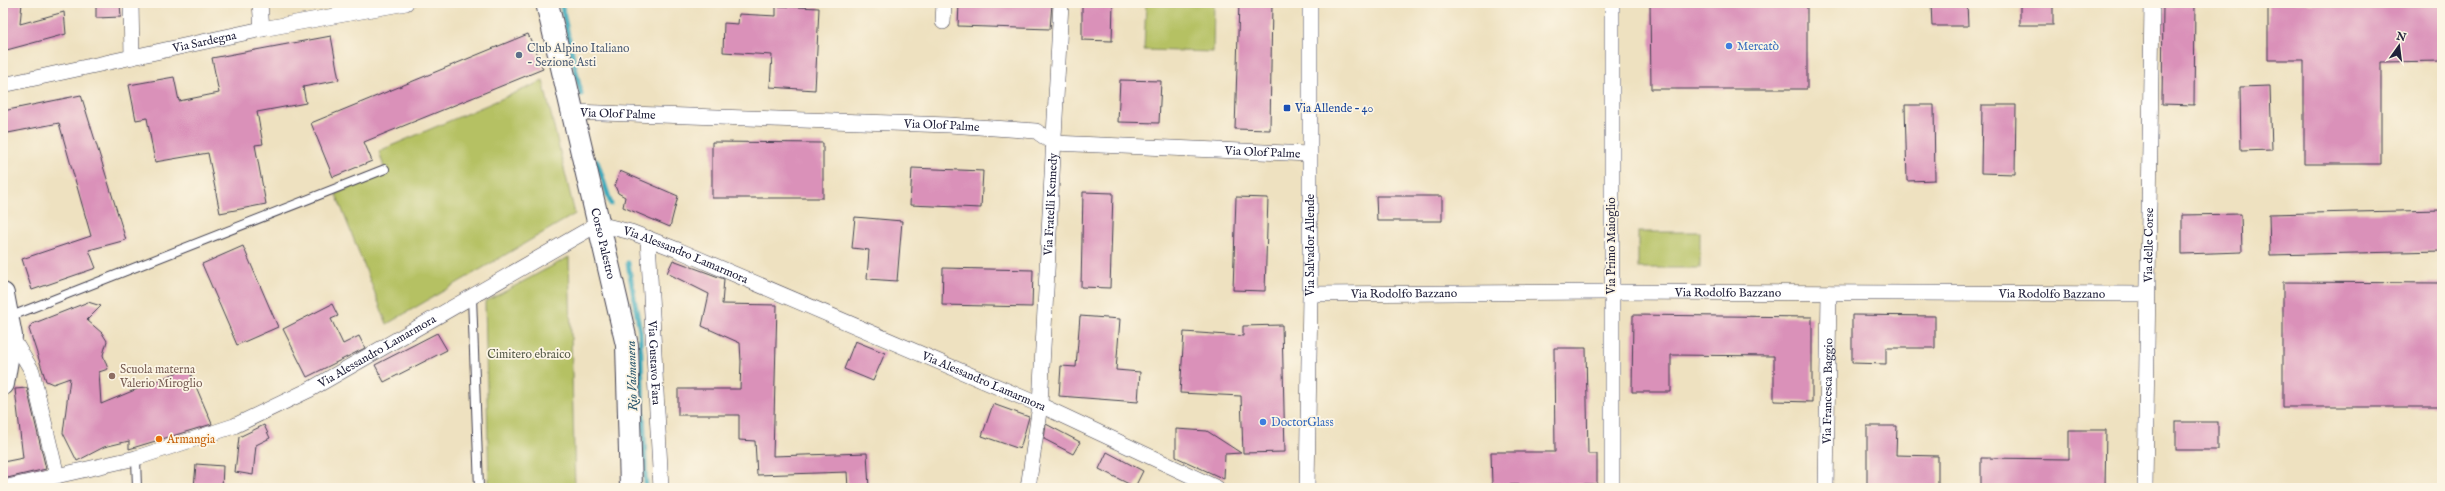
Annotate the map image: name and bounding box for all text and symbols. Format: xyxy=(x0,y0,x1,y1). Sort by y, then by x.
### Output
north arrow xyxy=(2379,26,2419,66)
street label: Via Sardegna xyxy=(170,28,238,56)
text: N xyxy=(2394,29,2408,45)
place label: Mercatò xyxy=(1737,39,1780,54)
place label: Club Alpino Italiano - Sezione Asti xyxy=(527,41,630,70)
marker: Mercatò xyxy=(1724,41,1734,51)
marker: Club Alpino Italiano - Sezione Asti xyxy=(514,50,524,60)
place label: Via Allende – 40 xyxy=(1294,101,1373,116)
marker: Via Allende – 40 xyxy=(1282,103,1292,113)
street label: Via Olof Palme xyxy=(579,105,656,123)
street label: Via Olof Palme xyxy=(903,116,980,135)
street label: Via Olof Palme xyxy=(1223,143,1301,162)
street label: Via Fratelli Kennedy xyxy=(1041,152,1061,257)
street label: Via Salvador Allende xyxy=(1303,193,1318,297)
street label: Via Primo Maioglio xyxy=(1604,197,1619,296)
street label: Corso Palestro xyxy=(587,206,618,281)
street label: Via delle Corse xyxy=(2141,207,2157,283)
street label: Via Alessandro Lamarmora xyxy=(621,223,751,287)
street label: Via Rodolfo Bazzano xyxy=(1674,285,1782,301)
street label: Via Rodolfo Bazzano xyxy=(1350,286,1458,302)
street label: Via Rodolfo Bazzano xyxy=(1998,286,2106,302)
street label: Via Alessandro Lamarmora xyxy=(315,311,440,392)
street label: Via Gustavo Fara xyxy=(644,319,664,406)
street label: Via Francesca Baggio xyxy=(1820,337,1836,445)
water label: Rio Valmanera xyxy=(623,340,642,412)
park label: Cimitero ebraico xyxy=(487,347,571,362)
street label: Via Alessandro Lamarmora xyxy=(918,348,1049,415)
place label: Scuola materna Valerio Miroglio xyxy=(119,362,203,391)
marker: Scuola materna Valerio Miroglio xyxy=(107,371,117,381)
place label: DoctorGlass xyxy=(1271,415,1334,430)
marker: DoctorGlass xyxy=(1258,417,1268,427)
place label: Armangia xyxy=(166,432,216,447)
marker: Armangia xyxy=(154,434,164,444)

